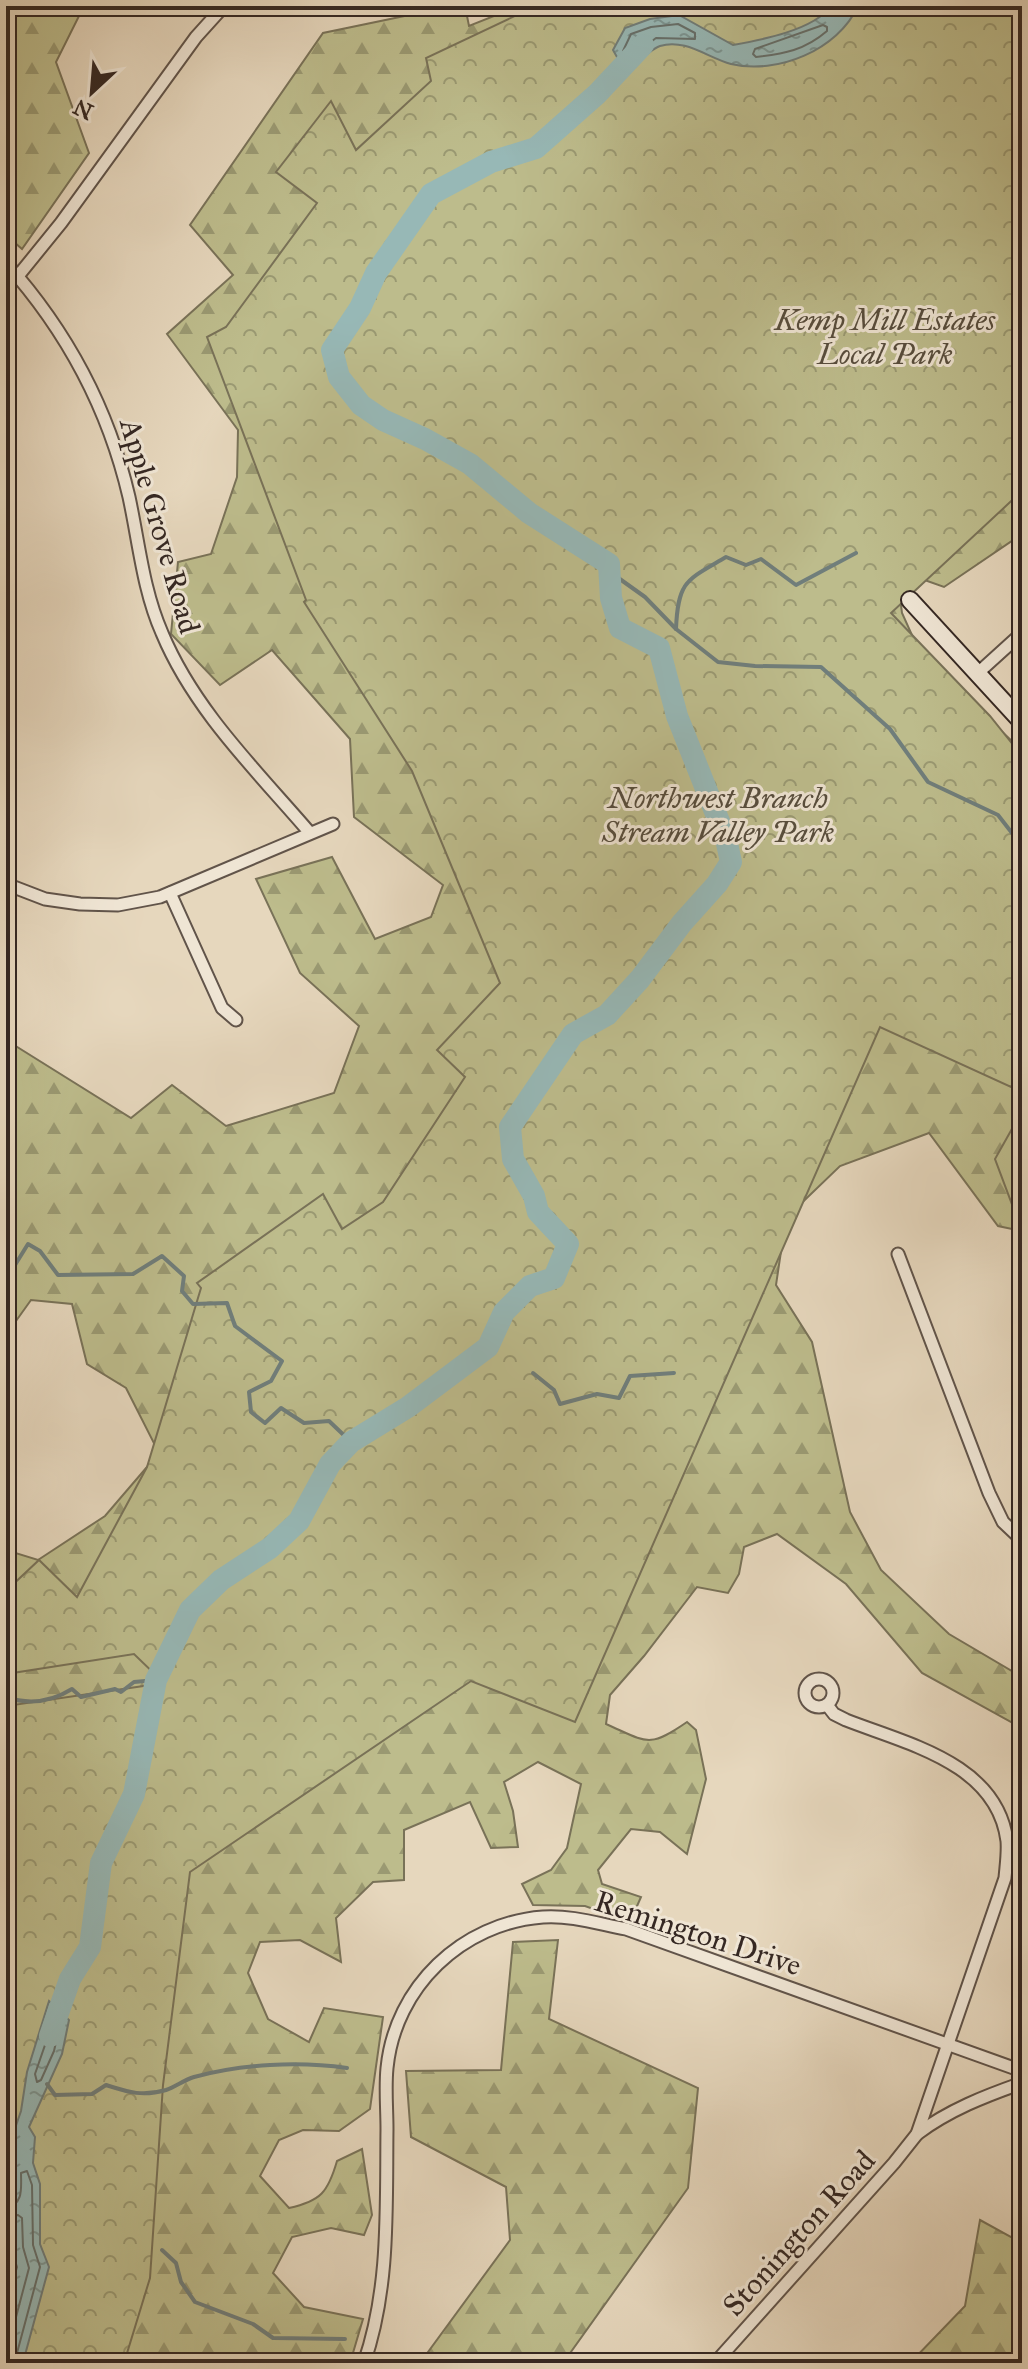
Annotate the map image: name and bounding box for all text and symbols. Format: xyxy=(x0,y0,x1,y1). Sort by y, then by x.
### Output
north arrow xyxy=(52,52,132,132)
text: N xyxy=(69,93,98,126)
park label: Kemp Mill Estates Local Park xyxy=(773,302,996,372)
street label: Apple Grove Road xyxy=(112,412,208,638)
park label: Northwest Branch Stream Valley Park xyxy=(601,780,834,850)
street label: Remington Drive xyxy=(590,1883,806,1983)
street label: Stonington Road xyxy=(715,2143,883,2323)

